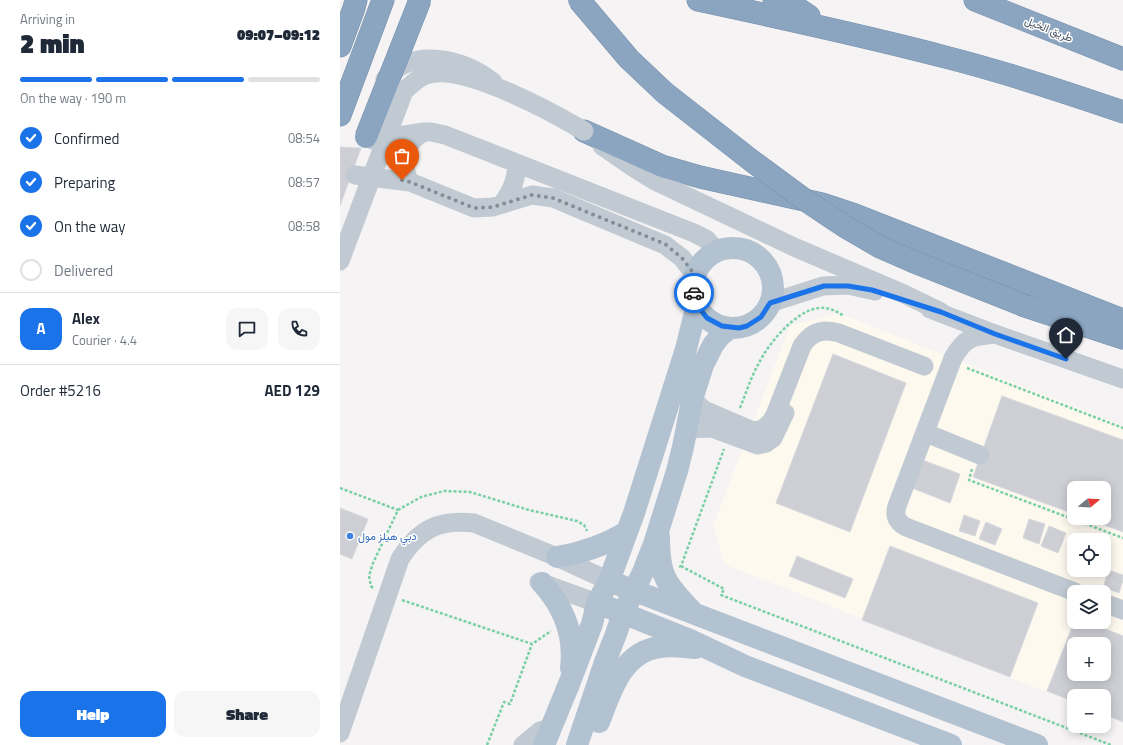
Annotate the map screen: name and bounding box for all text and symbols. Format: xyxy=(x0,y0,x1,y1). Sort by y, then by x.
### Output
text: Arriving in xyxy=(20,9,75,29)
street label: طريق الخيل xyxy=(1022,12,1076,46)
text: 09:07–09:12 xyxy=(237,23,320,46)
text: 2 min xyxy=(20,24,85,63)
text: On the way · 190 m xyxy=(20,88,126,108)
icon: check xyxy=(20,127,42,149)
text: Confirmed xyxy=(54,127,119,150)
text: 08:54 xyxy=(288,128,320,148)
pin xyxy=(385,139,419,180)
icon: bag xyxy=(391,145,413,167)
icon: check xyxy=(20,171,42,193)
text: Preparing xyxy=(54,171,115,194)
text: 08:57 xyxy=(288,172,320,192)
icon: check xyxy=(20,215,42,237)
text: On the way xyxy=(54,215,126,238)
text: 08:58 xyxy=(288,216,320,236)
text: Delivered xyxy=(54,259,113,282)
courier xyxy=(674,273,714,313)
icon: car xyxy=(683,282,705,304)
text: Alex xyxy=(72,307,100,330)
button: chat xyxy=(226,308,268,350)
button: phone xyxy=(278,308,320,350)
text: A xyxy=(36,317,46,340)
pin xyxy=(1049,318,1083,359)
icon: home xyxy=(1055,324,1077,346)
text: Courier · 4.4 xyxy=(72,330,137,350)
text: Order #5216 xyxy=(20,379,101,402)
text: AED 129 xyxy=(265,379,320,402)
north arrow xyxy=(1067,481,1111,525)
map controls xyxy=(1067,481,1111,733)
place label: دبي هيلز مول xyxy=(358,528,417,546)
marker: دبي هيلز مول xyxy=(345,531,355,541)
button: locate xyxy=(1067,533,1111,577)
button: layers xyxy=(1067,585,1111,629)
button: + xyxy=(1067,637,1111,681)
button: − xyxy=(1067,689,1111,733)
button: Help xyxy=(20,691,166,737)
button: Share xyxy=(174,691,320,737)

